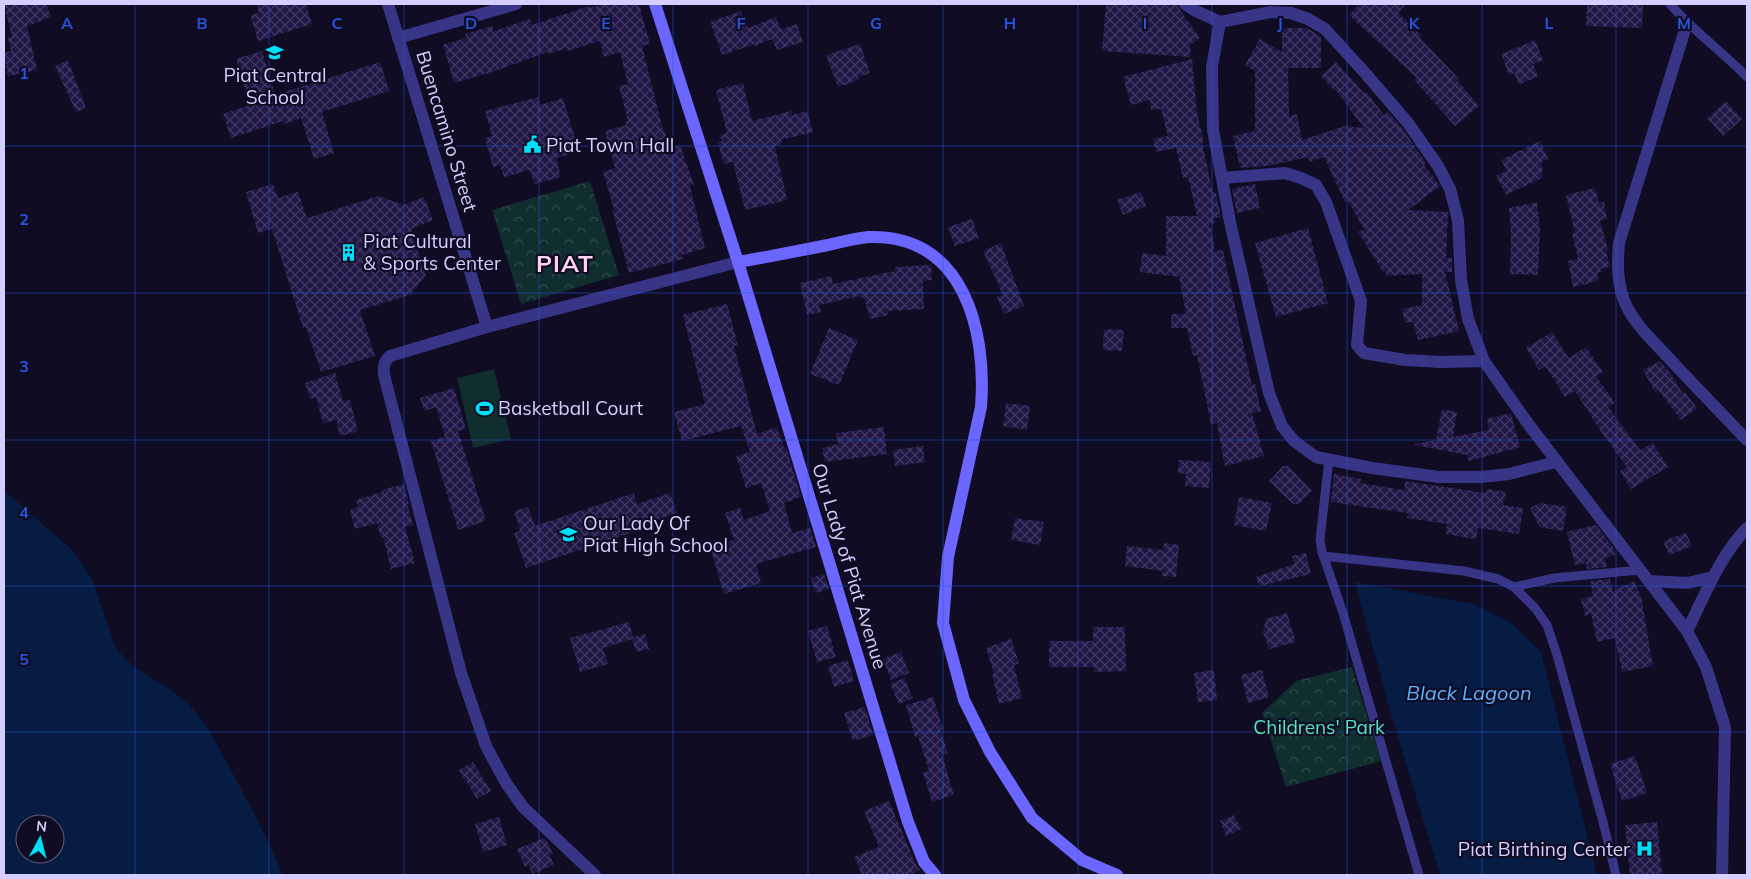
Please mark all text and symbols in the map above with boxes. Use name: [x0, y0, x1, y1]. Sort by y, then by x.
text: A: [61, 13, 73, 33]
text: B: [196, 13, 208, 33]
text: C: [332, 13, 343, 33]
text: D: [465, 13, 477, 33]
text: E: [601, 13, 611, 33]
text: F: [736, 13, 746, 33]
text: G: [870, 13, 882, 33]
text: H: [1004, 13, 1016, 33]
text: I: [1143, 13, 1147, 33]
text: J: [1277, 13, 1283, 33]
text: K: [1409, 13, 1421, 33]
text: L: [1545, 13, 1554, 33]
text: M: [1677, 13, 1691, 33]
school or university icon: Piat Central School: [265, 42, 285, 62]
street label: Buencamino Street: [411, 48, 483, 215]
text: 1: [19, 63, 29, 83]
place label: Piat Central School: [223, 63, 327, 109]
place label: Piat Town Hall: [546, 133, 674, 157]
public building icon: Piat Town Hall: [522, 135, 542, 155]
text: 2: [19, 209, 29, 229]
place label: Piat Cultural & Sports Center: [363, 229, 501, 275]
building icon: Piat Cultural & Sports Center: [339, 242, 359, 262]
district label: PIAT: [536, 248, 594, 278]
text: 3: [19, 356, 29, 376]
place label: Basketball Court: [498, 396, 644, 420]
sports icon: Basketball Court: [474, 398, 494, 418]
street label: Our Lady of Piat Avenue: [807, 460, 893, 672]
text: 4: [19, 502, 29, 522]
place label: Our Lady Of Piat High School: [583, 511, 728, 557]
school or university icon: Our Lady Of Piat High School: [559, 524, 579, 544]
text: 5: [19, 649, 29, 669]
water label: Black Lagoon: [1406, 680, 1532, 705]
park label: Childrens' Park: [1253, 715, 1385, 739]
north arrow: [15, 814, 65, 864]
text: N: [35, 817, 48, 836]
place label: Piat Birthing Center: [1458, 837, 1630, 861]
hospital icon: Piat Birthing Center: [1634, 839, 1654, 859]

